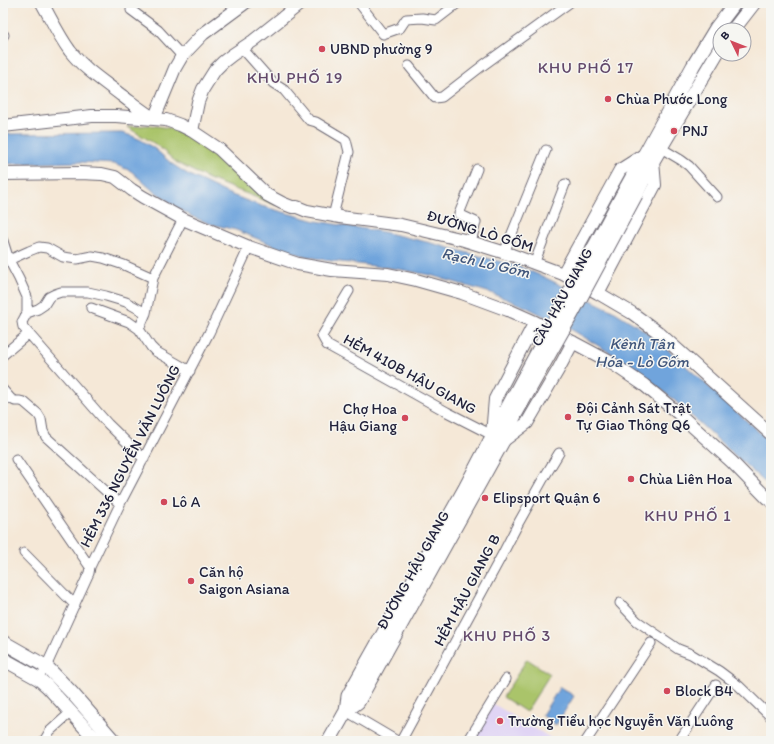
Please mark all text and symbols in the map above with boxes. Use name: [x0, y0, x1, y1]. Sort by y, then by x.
north arrow: [712, 22, 752, 62]
text: B: [718, 28, 732, 43]
place label: UBND phường 9: [330, 40, 433, 58]
marker: UBND phường 9: [317, 44, 327, 54]
district label: KHU PHỐ 17: [538, 58, 634, 77]
district label: KHU PHỐ 19: [247, 68, 343, 87]
place label: Chùa Phước Long: [616, 90, 728, 108]
marker: Chùa Phước Long: [603, 94, 613, 104]
place label: PNJ: [682, 122, 708, 140]
marker: PNJ: [669, 126, 679, 136]
street label: ĐƯỜNG LÒ GỐM: [424, 205, 536, 256]
water label: Rạch Lò Gốm: [440, 243, 532, 282]
street label: CẦU HẬU GIANG: [527, 244, 596, 349]
street label: HẺM 410B HẬU GIANG: [340, 329, 480, 418]
water label: Kênh Tân Hóa - Lò Gốm: [595, 334, 689, 371]
street label: HẺM 336 NGUYỄN VĂN LUÔNG: [74, 361, 184, 550]
place label: Đội Cảnh Sát Trật Tự Giao Thông Q6: [576, 399, 692, 434]
place label: Chợ Hoa Hậu Giang: [329, 400, 398, 435]
marker: Đội Cảnh Sát Trật Tự Giao Thông Q6: [563, 412, 573, 422]
marker: Chợ Hoa Hậu Giang: [400, 413, 410, 423]
place label: Chùa Liên Hoa: [639, 470, 733, 488]
marker: Chùa Liên Hoa: [626, 474, 636, 484]
place label: Elipsport Quận 6: [493, 489, 601, 507]
place label: Lô A: [172, 493, 201, 511]
marker: Elipsport Quận 6: [480, 493, 490, 503]
marker: Lô A: [159, 497, 169, 507]
district label: KHU PHỐ 1: [644, 506, 732, 525]
street label: ĐƯỜNG HẬU GIANG: [373, 507, 453, 633]
street label: HẺM HẬU GIANG B: [429, 530, 504, 649]
place label: Căn hộ Saigon Asiana: [199, 563, 290, 598]
marker: Căn hộ Saigon Asiana: [186, 576, 196, 586]
district label: KHU PHỐ 3: [463, 626, 551, 645]
place label: Block B4: [675, 682, 733, 700]
marker: Block B4: [662, 686, 672, 696]
place label: Trường Tiểu học Nguyễn Văn Luông: [508, 712, 734, 730]
marker: Trường Tiểu học Nguyễn Văn Luông: [495, 716, 505, 726]

